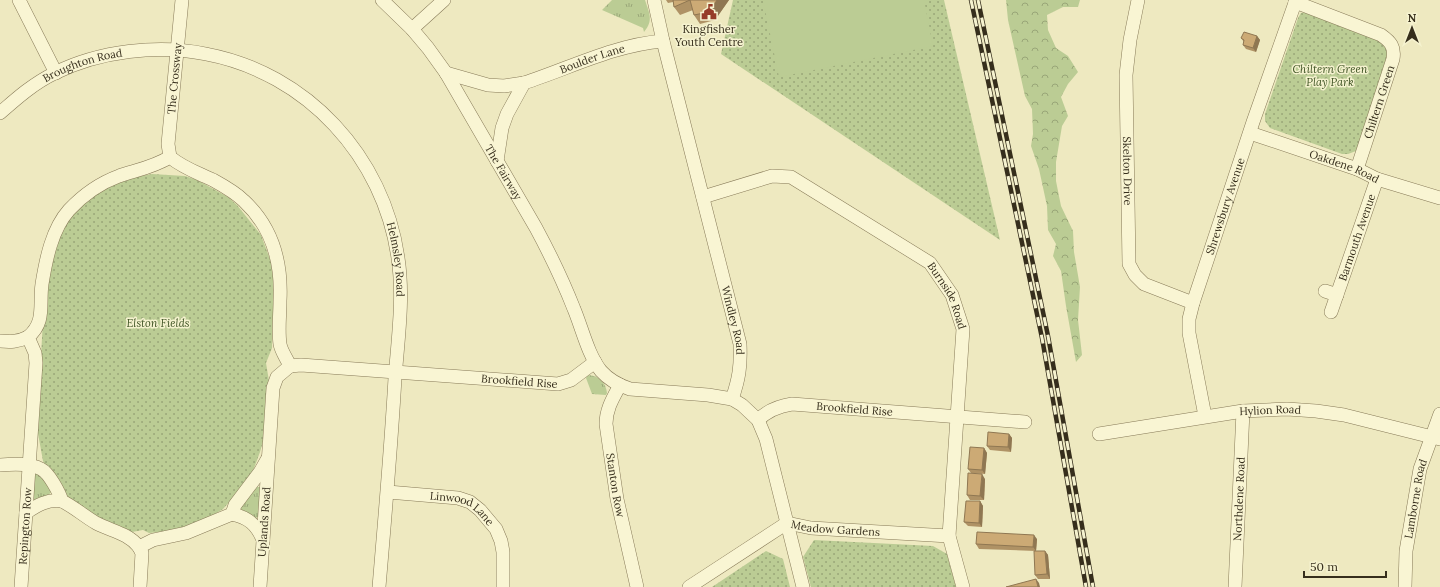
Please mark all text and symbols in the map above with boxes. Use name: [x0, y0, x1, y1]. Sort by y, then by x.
public building icon: Kingfisher Youth Centre: [700, 3, 718, 21]
north arrow: [1392, 8, 1432, 48]
text: N: [1408, 11, 1417, 25]
place label: Kingfisher Youth Centre: [674, 22, 743, 49]
street label: Boulder Lane: [558, 41, 626, 76]
street label: The Crossway: [164, 42, 185, 115]
street label: Broughton Road: [40, 45, 124, 85]
park label: Chiltern Green Play Park: [1293, 62, 1368, 89]
street label: Chiltern Green: [1361, 63, 1398, 141]
street label: Skelton Drive: [1120, 136, 1135, 206]
street label: The Fairway: [482, 142, 525, 203]
street label: Oakdene Road: [1308, 146, 1382, 186]
street label: Shrewsbury Avenue: [1202, 156, 1248, 257]
street label: Barmouth Avenue: [1335, 192, 1378, 283]
street label: Helmsley Road: [384, 220, 408, 297]
street label: Burnside Road: [924, 259, 970, 331]
street label: Windley Road: [718, 284, 747, 355]
park label: Elston Fields: [126, 316, 190, 330]
street label: Brookfield Rise: [481, 371, 558, 391]
street label: Brookfield Rise: [816, 399, 893, 419]
street label: Hylion Road: [1239, 402, 1302, 418]
street label: Stanton Row: [603, 452, 628, 519]
street label: Northdene Road: [1230, 456, 1248, 541]
street label: Lamborne Road: [1401, 457, 1430, 540]
street label: Uplands Road: [255, 486, 273, 558]
street label: Repington Row: [16, 487, 35, 565]
street label: Linwood Lane: [429, 489, 497, 529]
street label: Meadow Gardens: [790, 517, 880, 539]
scale bar: [1304, 553, 1386, 579]
text: 50 m: [1310, 559, 1338, 574]

